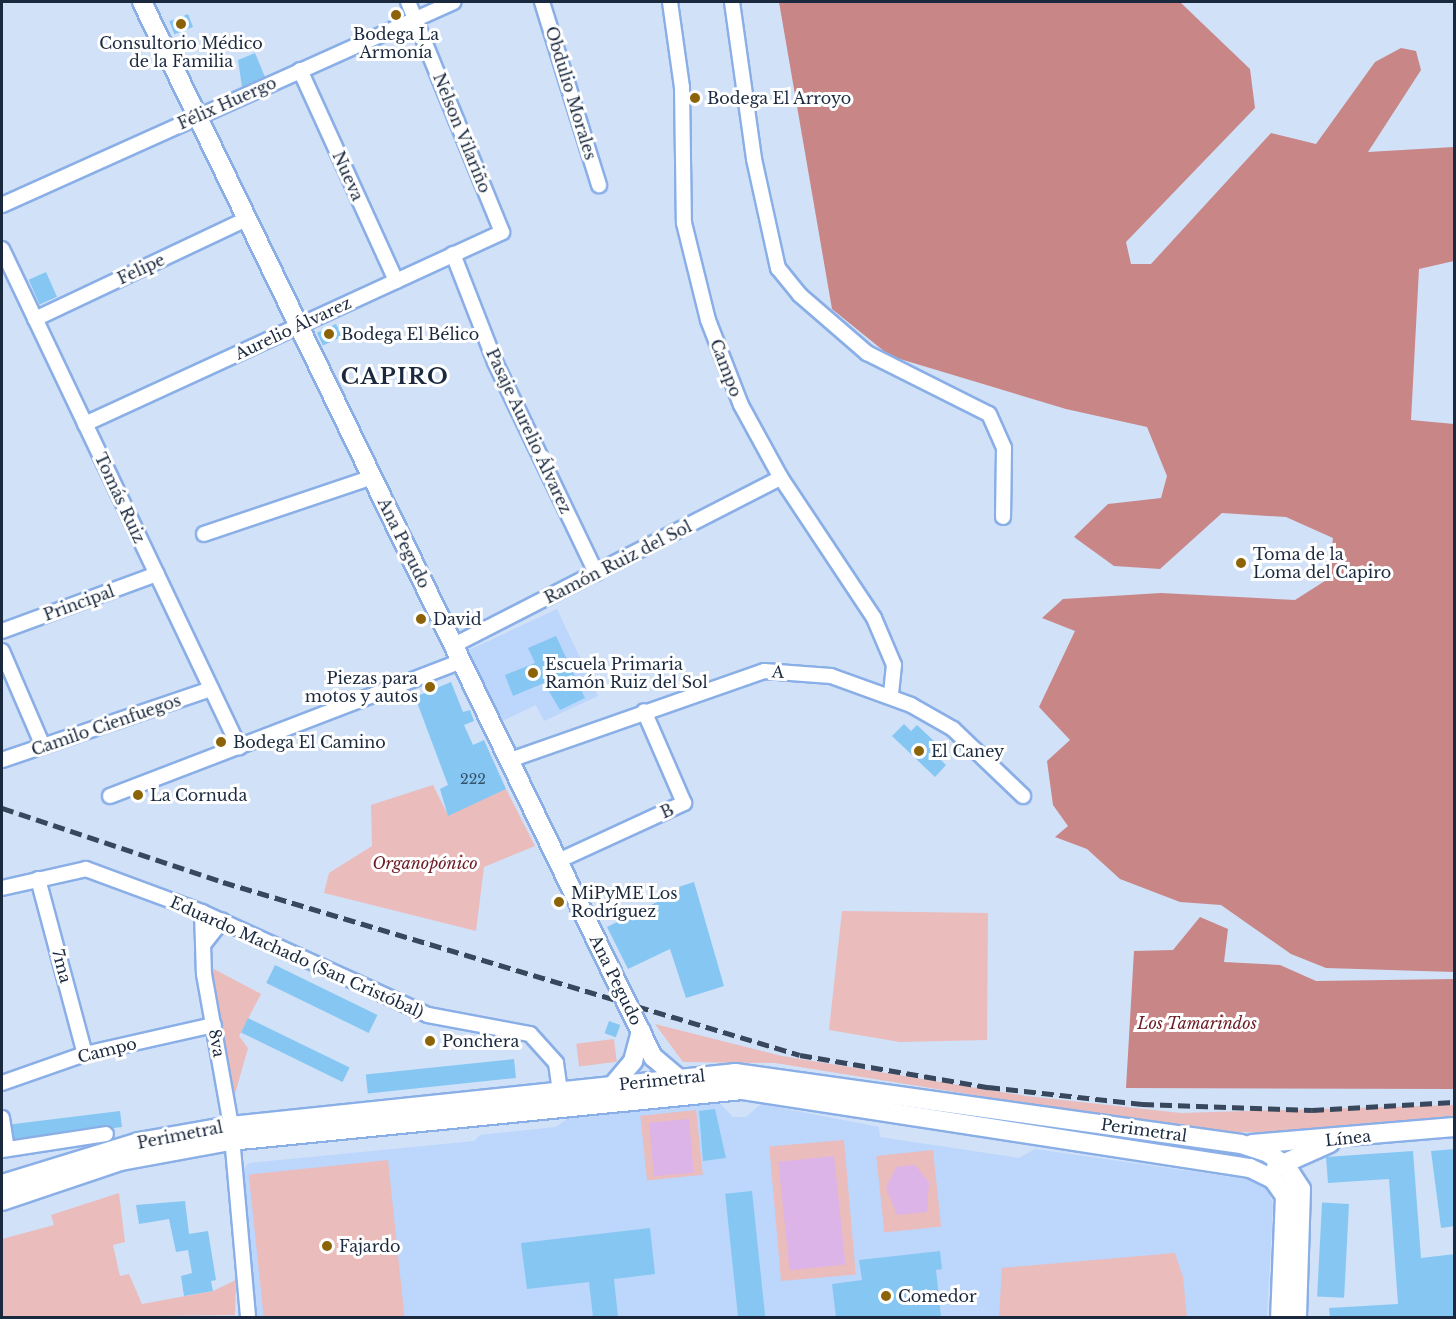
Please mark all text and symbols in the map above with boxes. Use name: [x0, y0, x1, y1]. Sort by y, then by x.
marker: Bodega La Armonía: [389, 8, 403, 22]
marker: Consultorio Médico de la Familia: [174, 17, 188, 31]
place label: Bodega La Armonía: [353, 24, 439, 62]
street label: Obdulio Morales: [542, 24, 600, 162]
place label: Consultorio Médico de la Familia: [99, 33, 263, 71]
street label: Nelson Vilariño: [429, 70, 495, 196]
street label: Félix Huergo: [175, 73, 279, 133]
place label: Bodega El Arroyo: [707, 88, 852, 108]
marker: Bodega El Arroyo: [688, 91, 702, 105]
street label: Nueva: [329, 148, 367, 204]
street label: Felipe: [114, 250, 168, 288]
street label: Aurelio Álvarez: [232, 293, 354, 363]
place label: Bodega El Bélico: [341, 324, 479, 344]
marker: Bodega El Bélico: [322, 327, 336, 341]
street label: Campo: [706, 336, 746, 400]
street label: Pasaje Aurelio Álvarez: [482, 345, 576, 517]
district label: CAPIRO: [341, 364, 449, 390]
street label: Tomás Ruiz: [91, 450, 149, 546]
street label: Ana Pegudo: [374, 495, 434, 591]
street label: Ramón Ruiz del Sol: [541, 517, 695, 607]
place label: Toma de la Loma del Capiro: [1253, 544, 1391, 582]
marker: Toma de la Loma del Capiro: [1234, 556, 1248, 570]
street label: Principal: [41, 581, 117, 625]
place label: David: [433, 609, 482, 629]
marker: David: [414, 612, 428, 626]
place label: Escuela Primaria Ramón Ruiz del Sol: [545, 654, 708, 692]
street label: A: [771, 662, 785, 682]
marker: Escuela Primaria Ramón Ruiz del Sol: [526, 666, 540, 680]
place label: Piezas para motos y autos: [304, 668, 418, 706]
marker: Piezas para motos y autos: [423, 680, 437, 694]
street label: Camilo Cienfuegos: [29, 690, 183, 760]
place label: Bodega El Camino: [233, 732, 386, 752]
marker: Bodega El Camino: [214, 735, 228, 749]
place label: El Caney: [931, 741, 1004, 761]
marker: El Caney: [912, 744, 926, 758]
house number: 222: [460, 771, 486, 787]
place label: La Cornuda: [150, 785, 247, 805]
marker: La Cornuda: [131, 788, 145, 802]
street label: B: [657, 800, 677, 822]
park label: Organopónico: [372, 853, 478, 873]
place label: MiPyME Los Rodríguez: [571, 883, 678, 921]
street label: Eduardo Machado (San Cristóbal): [167, 892, 427, 1022]
marker: MiPyME Los Rodríguez: [552, 895, 566, 909]
street label: Ana Pegudo: [586, 932, 646, 1028]
street label: 7ma: [48, 947, 76, 985]
park label: Los Tamarindos: [1137, 1013, 1257, 1033]
street label: 8va: [205, 1027, 229, 1059]
place label: Ponchera: [442, 1031, 519, 1051]
street label: Campo: [75, 1033, 139, 1067]
marker: Ponchera: [423, 1034, 437, 1048]
street label: Perimetral: [618, 1066, 706, 1094]
street label: Perimetral: [1100, 1114, 1188, 1146]
street label: Perimetral: [136, 1117, 224, 1153]
street label: Línea: [1324, 1126, 1372, 1150]
place label: Fajardo: [339, 1236, 400, 1256]
marker: Fajardo: [320, 1239, 334, 1253]
place label: Comedor: [898, 1286, 977, 1306]
marker: Comedor: [879, 1289, 893, 1303]

